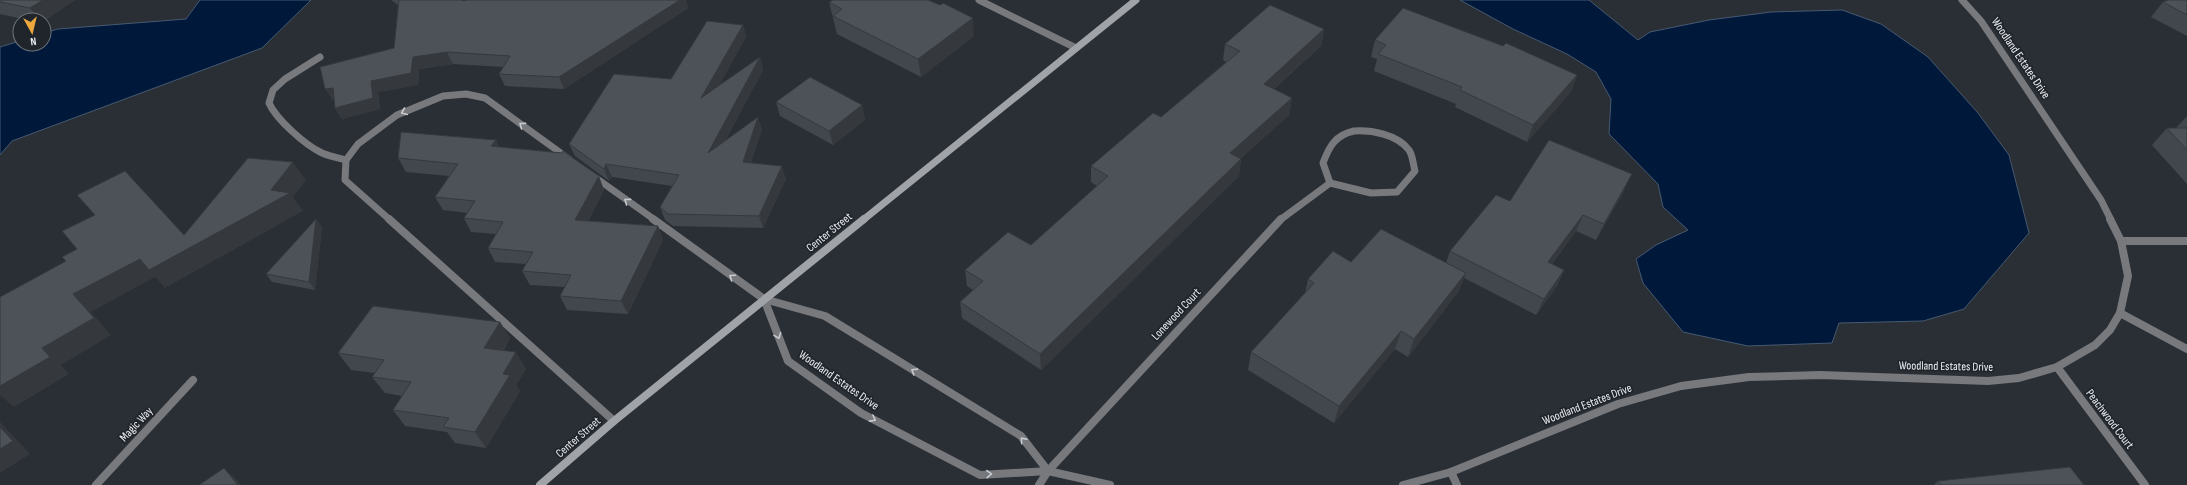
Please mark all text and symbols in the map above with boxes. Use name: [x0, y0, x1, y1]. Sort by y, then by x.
north arrow: [12, 12, 52, 52]
street label: Woodland Estates Drive: [1988, 15, 2053, 102]
text: N: [29, 35, 37, 48]
one-way arrow: [401, 108, 408, 116]
one-way arrow: [519, 123, 526, 130]
one-way arrow: [624, 198, 631, 206]
street label: Center Street: [803, 209, 856, 255]
one-way arrow: [730, 275, 737, 282]
street label: Lonewood Court: [1148, 285, 1204, 343]
one-way arrow: [774, 332, 782, 339]
street label: Woodland Estates Drive: [796, 347, 882, 414]
street label: Woodland Estates Drive: [1899, 358, 1994, 375]
one-way arrow: [911, 368, 918, 376]
street label: Woodland Estates Drive: [1540, 380, 1634, 428]
street label: Peachwood Court: [2082, 386, 2137, 452]
street label: Magic Way: [117, 404, 156, 445]
street label: Center Street: [553, 414, 604, 461]
one-way arrow: [869, 414, 876, 422]
one-way arrow: [1021, 438, 1028, 445]
one-way arrow: [986, 470, 992, 479]

